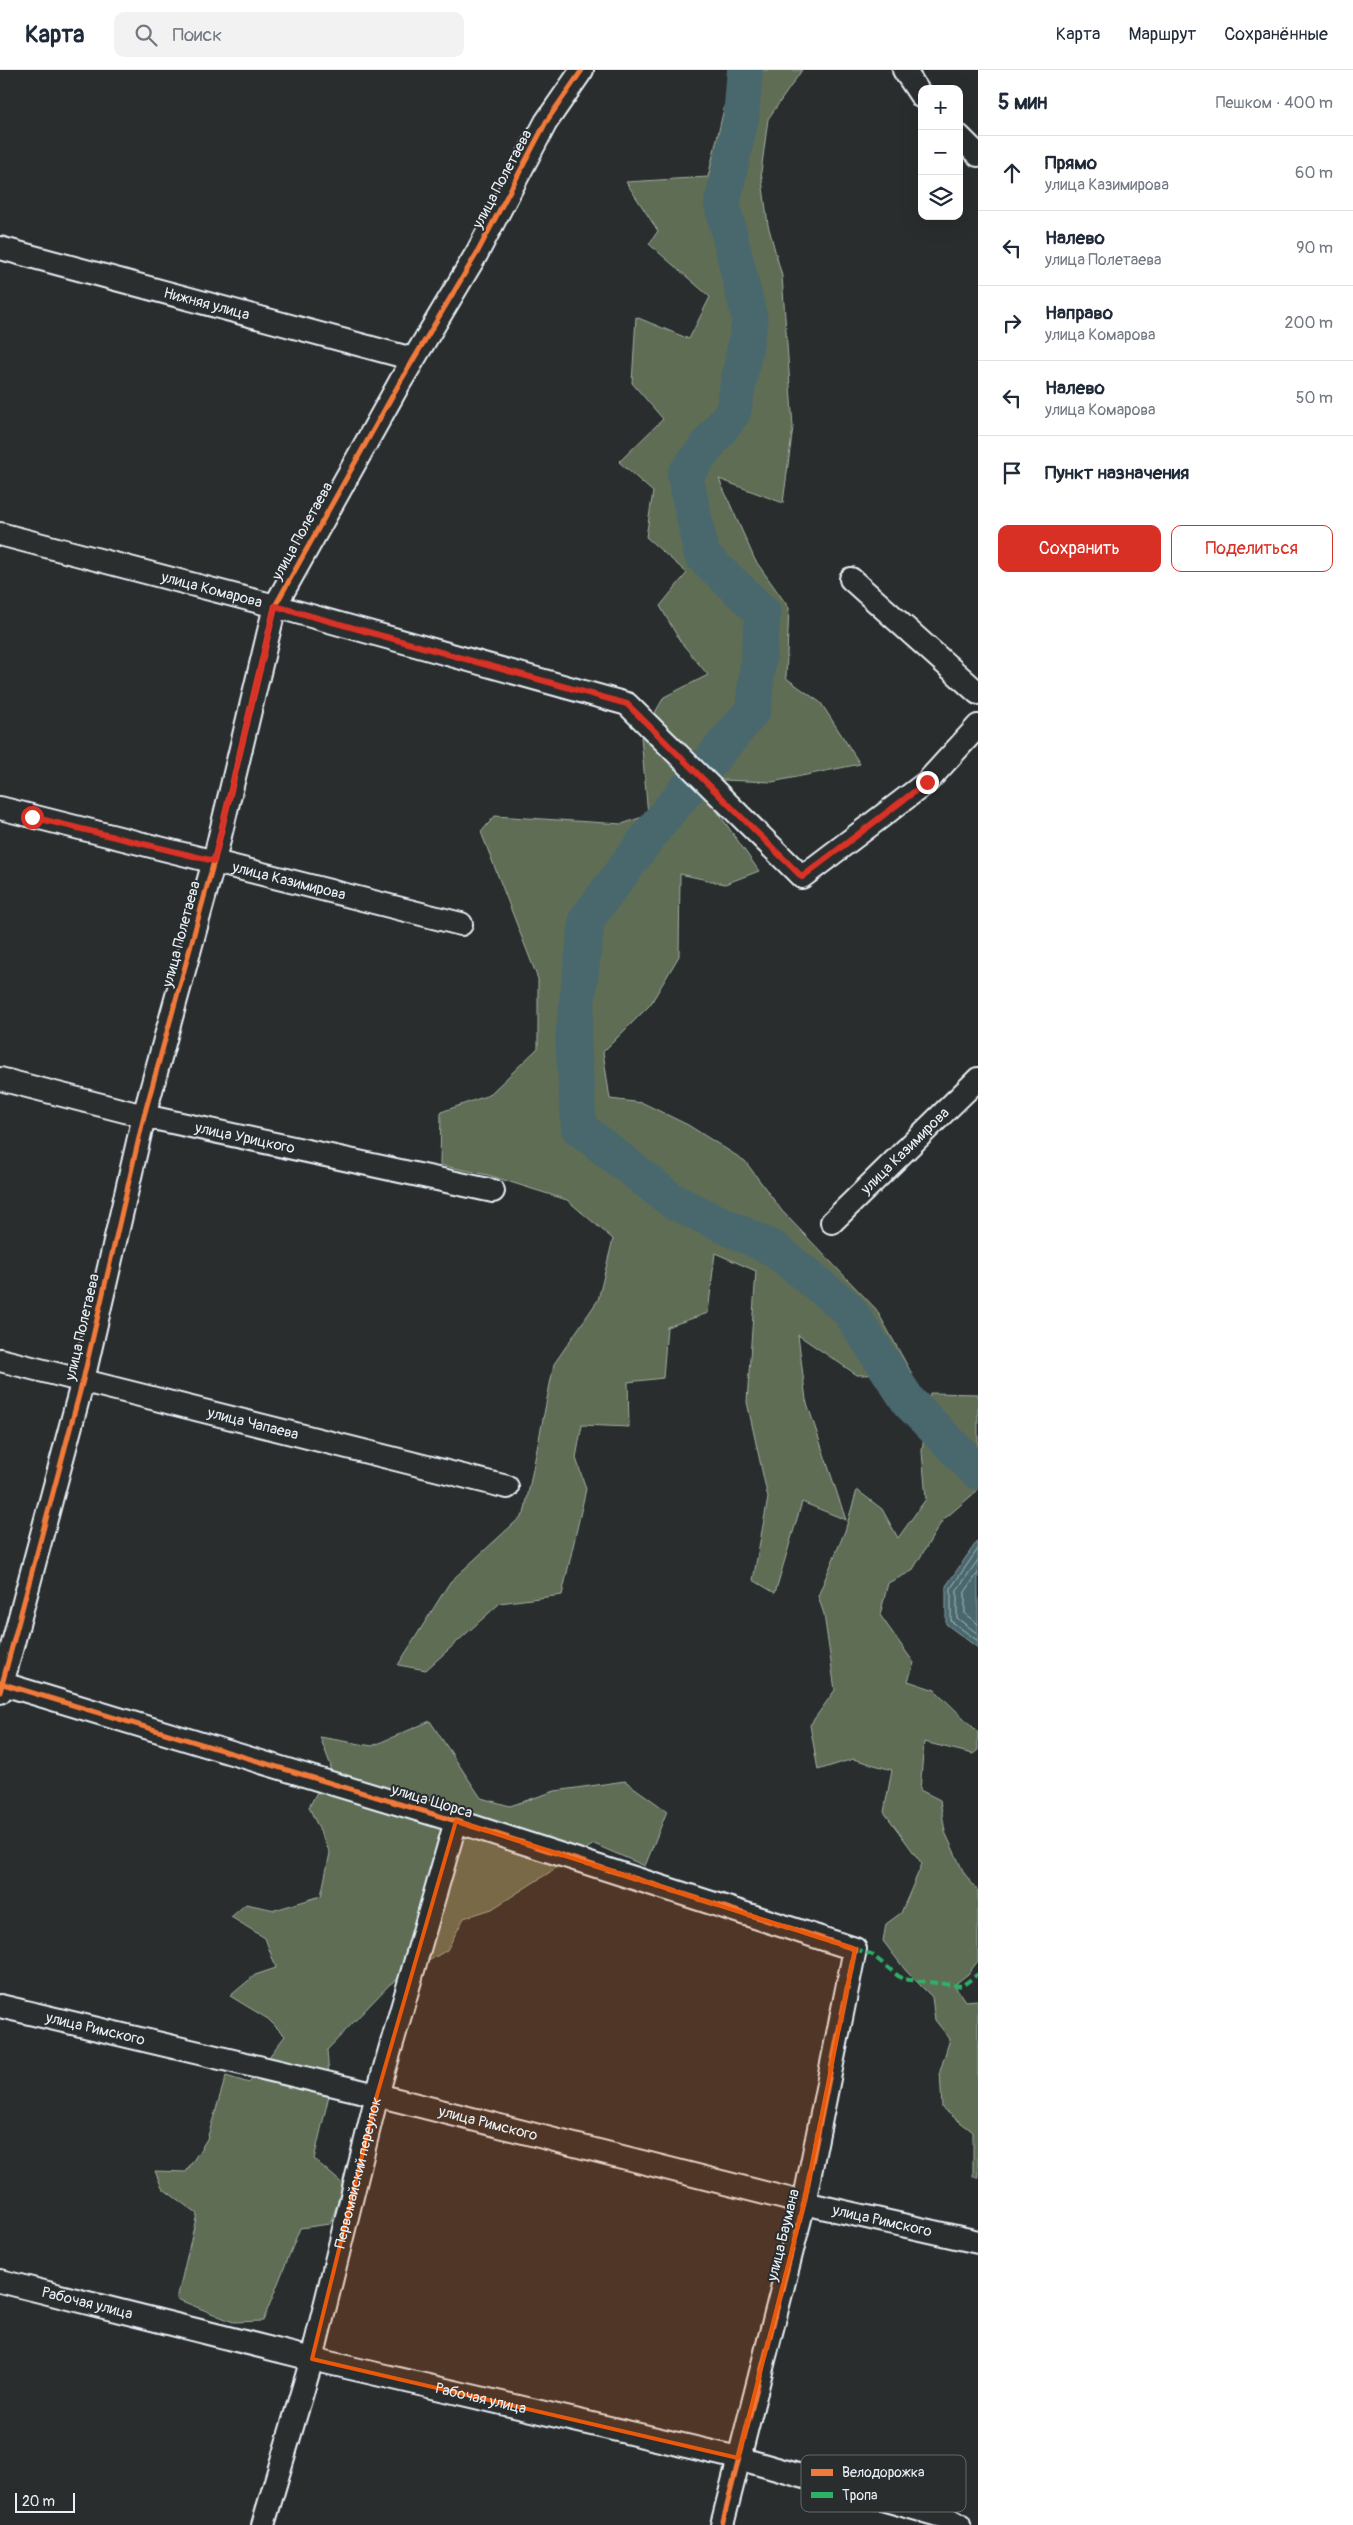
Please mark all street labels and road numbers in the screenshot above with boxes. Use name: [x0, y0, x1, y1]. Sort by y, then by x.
street label: улица Полетаева: [468, 127, 536, 233]
street label: Нижняя улица: [162, 283, 252, 325]
street label: улица Полетаева: [267, 479, 337, 584]
street label: улица Комарова: [158, 567, 264, 612]
street label: улица Казимирова: [229, 858, 348, 905]
street label: улица Полетаева: [158, 879, 205, 990]
street label: улица Казимирова: [856, 1103, 953, 1199]
street label: улица Урицкого: [192, 1118, 297, 1158]
street label: улица Полетаева: [61, 1272, 104, 1383]
street label: улица Чапаева: [205, 1403, 301, 1444]
street label: улица Щорса: [388, 1780, 475, 1823]
street label: улица Римского: [43, 2008, 147, 2050]
street label: Первомайский переулок: [331, 2095, 386, 2250]
street label: улица Римского: [436, 2102, 539, 2145]
street label: улица Баумана: [763, 2187, 804, 2284]
street label: улица Римского: [830, 2200, 934, 2241]
street label: Рабочая улица: [40, 2283, 135, 2324]
street label: Рабочая улица: [433, 2379, 528, 2419]

